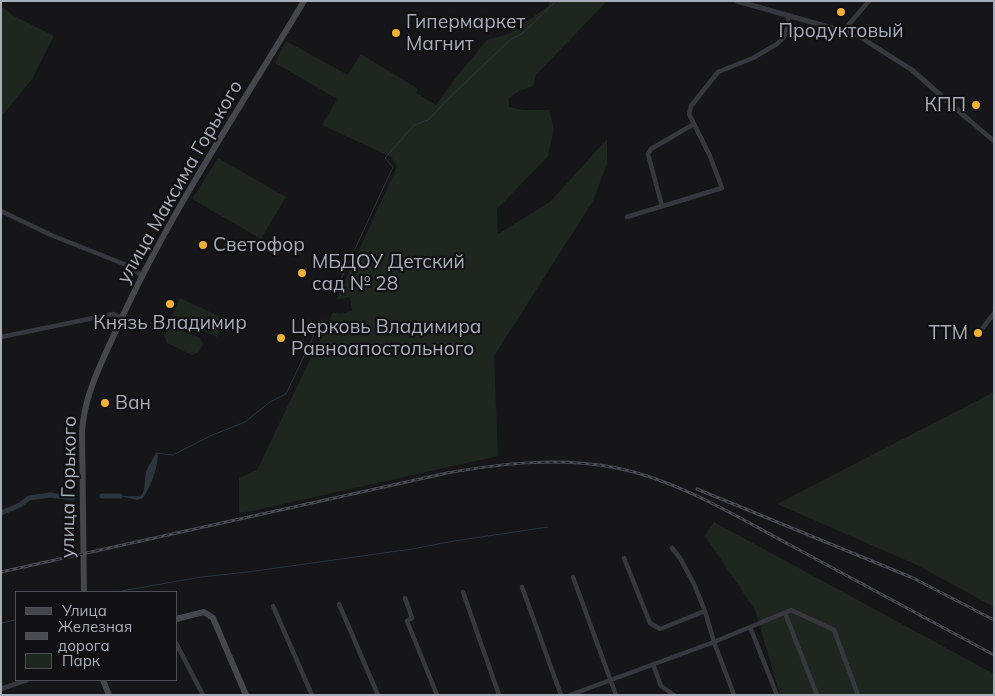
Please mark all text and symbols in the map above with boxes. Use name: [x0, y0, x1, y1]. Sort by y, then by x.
marker: Продуктовый: [835, 6, 847, 18]
place label: Гипермаркет Магнит: [406, 11, 525, 55]
place label: Продуктовый: [779, 20, 903, 42]
marker: Гипермаркет Магнит: [390, 27, 402, 39]
street label: улица Максима Горького: [112, 76, 248, 288]
place label: КПП: [924, 94, 966, 116]
marker: КПП: [970, 99, 982, 111]
place label: Светофор: [213, 234, 305, 256]
marker: Светофор: [197, 239, 209, 251]
place label: МБДОУ Детский сад № 28: [312, 251, 465, 295]
marker: МБДОУ Детский сад № 28: [296, 267, 308, 279]
marker: Князь Владимир: [164, 298, 176, 310]
place label: Князь Владимир: [93, 312, 247, 334]
place label: Церковь Владимира Равноапостольного: [291, 316, 481, 360]
place label: ТТМ: [929, 322, 968, 344]
marker: ТТМ: [972, 327, 984, 339]
marker: Церковь Владимира Равноапостольного: [275, 332, 287, 344]
place label: Ван: [115, 392, 151, 414]
marker: Ван: [99, 397, 111, 409]
street label: улица Горького: [56, 416, 82, 558]
legend: [15, 591, 178, 681]
text: Улица: [62, 601, 107, 620]
text: Железная дорога: [58, 617, 132, 655]
text: Парк: [62, 651, 100, 670]

